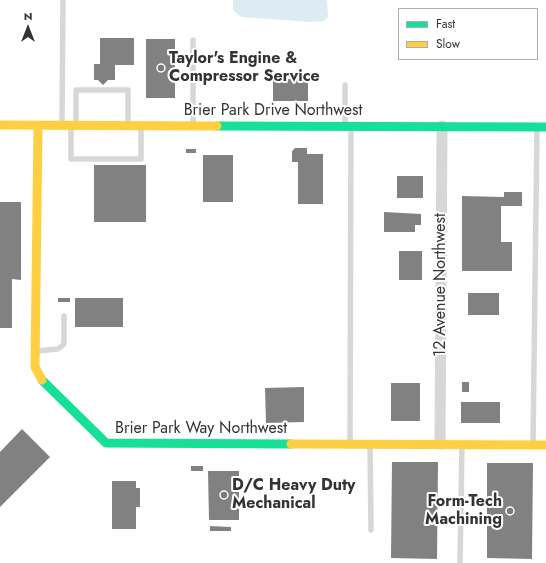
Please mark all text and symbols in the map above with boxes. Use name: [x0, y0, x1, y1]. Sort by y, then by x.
north arrow: [8, 8, 48, 48]
text: N: [24, 8, 32, 24]
legend: [398, 8, 538, 60]
text: Fast: [436, 15, 455, 33]
text: Slow: [436, 35, 460, 53]
place label: Taylor's Engine & Compressor Service: [169, 49, 320, 87]
marker: Taylor's Engine & Compressor Service: [156, 63, 166, 73]
street label: Brier Park Drive Northwest: [184, 101, 362, 121]
street label: 12 Avenue Northwest: [431, 213, 451, 357]
street label: Brier Park Way Northwest: [115, 419, 287, 439]
place label: D/C Heavy Duty Mechanical: [232, 476, 355, 514]
marker: D/C Heavy Duty Mechanical: [219, 490, 229, 500]
place label: Form-Tech Machining: [425, 492, 502, 530]
marker: Form-Tech Machining: [505, 506, 515, 516]

